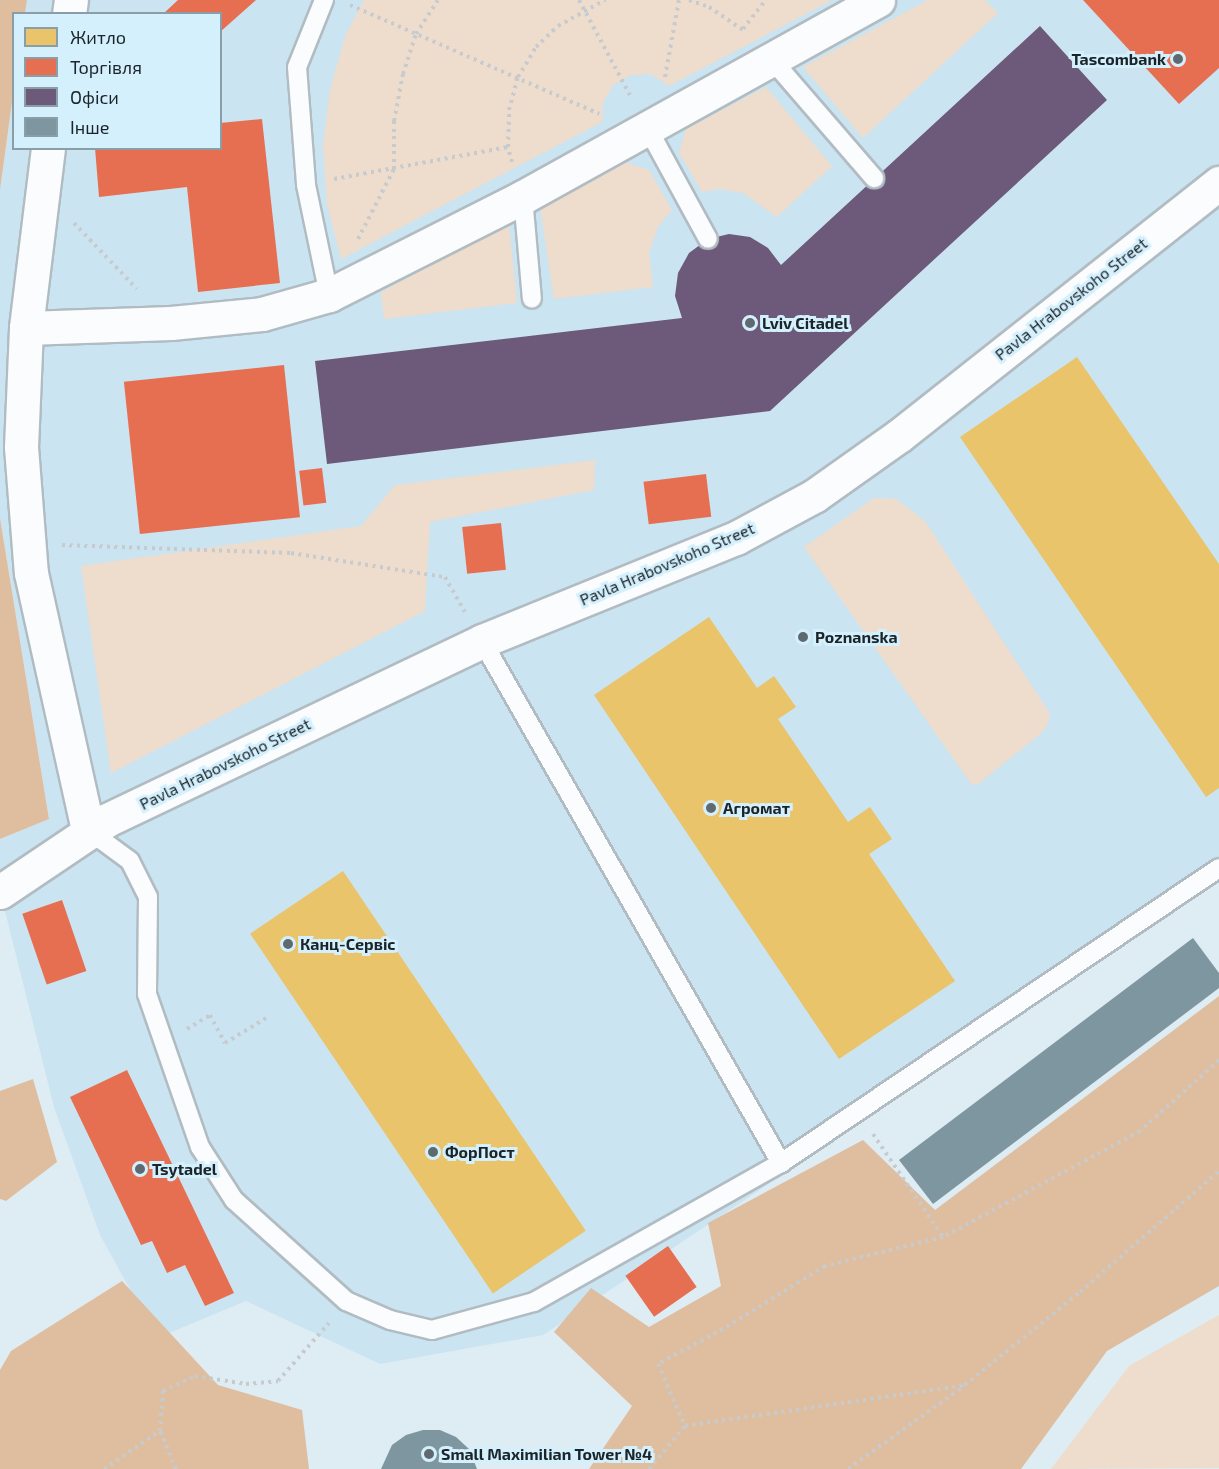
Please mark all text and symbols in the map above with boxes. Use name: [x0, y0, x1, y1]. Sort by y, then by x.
legend: [12, 12, 222, 150]
text: Житло: [70, 26, 126, 48]
place label: Tascombank: [1071, 49, 1166, 69]
marker: Tascombank: [1171, 52, 1185, 66]
text: Торгівля: [70, 56, 142, 78]
text: Офіси: [70, 86, 119, 108]
text: Інше: [70, 116, 109, 138]
street label: Pavla Hrabovskoho Street: [991, 234, 1151, 364]
place label: Lviv Citadel: [762, 313, 849, 333]
marker: Lviv Citadel: [743, 316, 757, 330]
street label: Pavla Hrabovskoho Street: [577, 518, 757, 610]
place label: Poznanska: [815, 627, 898, 647]
marker: Poznanska: [796, 630, 810, 644]
street label: Pavla Hrabovskoho Street: [136, 714, 314, 814]
place label: Агромат: [723, 798, 790, 818]
marker: Агромат: [704, 801, 718, 815]
place label: Канц-Сервіс: [300, 934, 396, 954]
marker: Канц-Сервіс: [281, 937, 295, 951]
place label: ФорПост: [445, 1142, 515, 1162]
marker: ФорПост: [426, 1145, 440, 1159]
place label: Tsytadel: [152, 1159, 217, 1179]
marker: Tsytadel: [133, 1162, 147, 1176]
place label: Small Maximilian Tower №4: [441, 1444, 653, 1464]
marker: Small Maximilian Tower №4: [422, 1447, 436, 1461]

